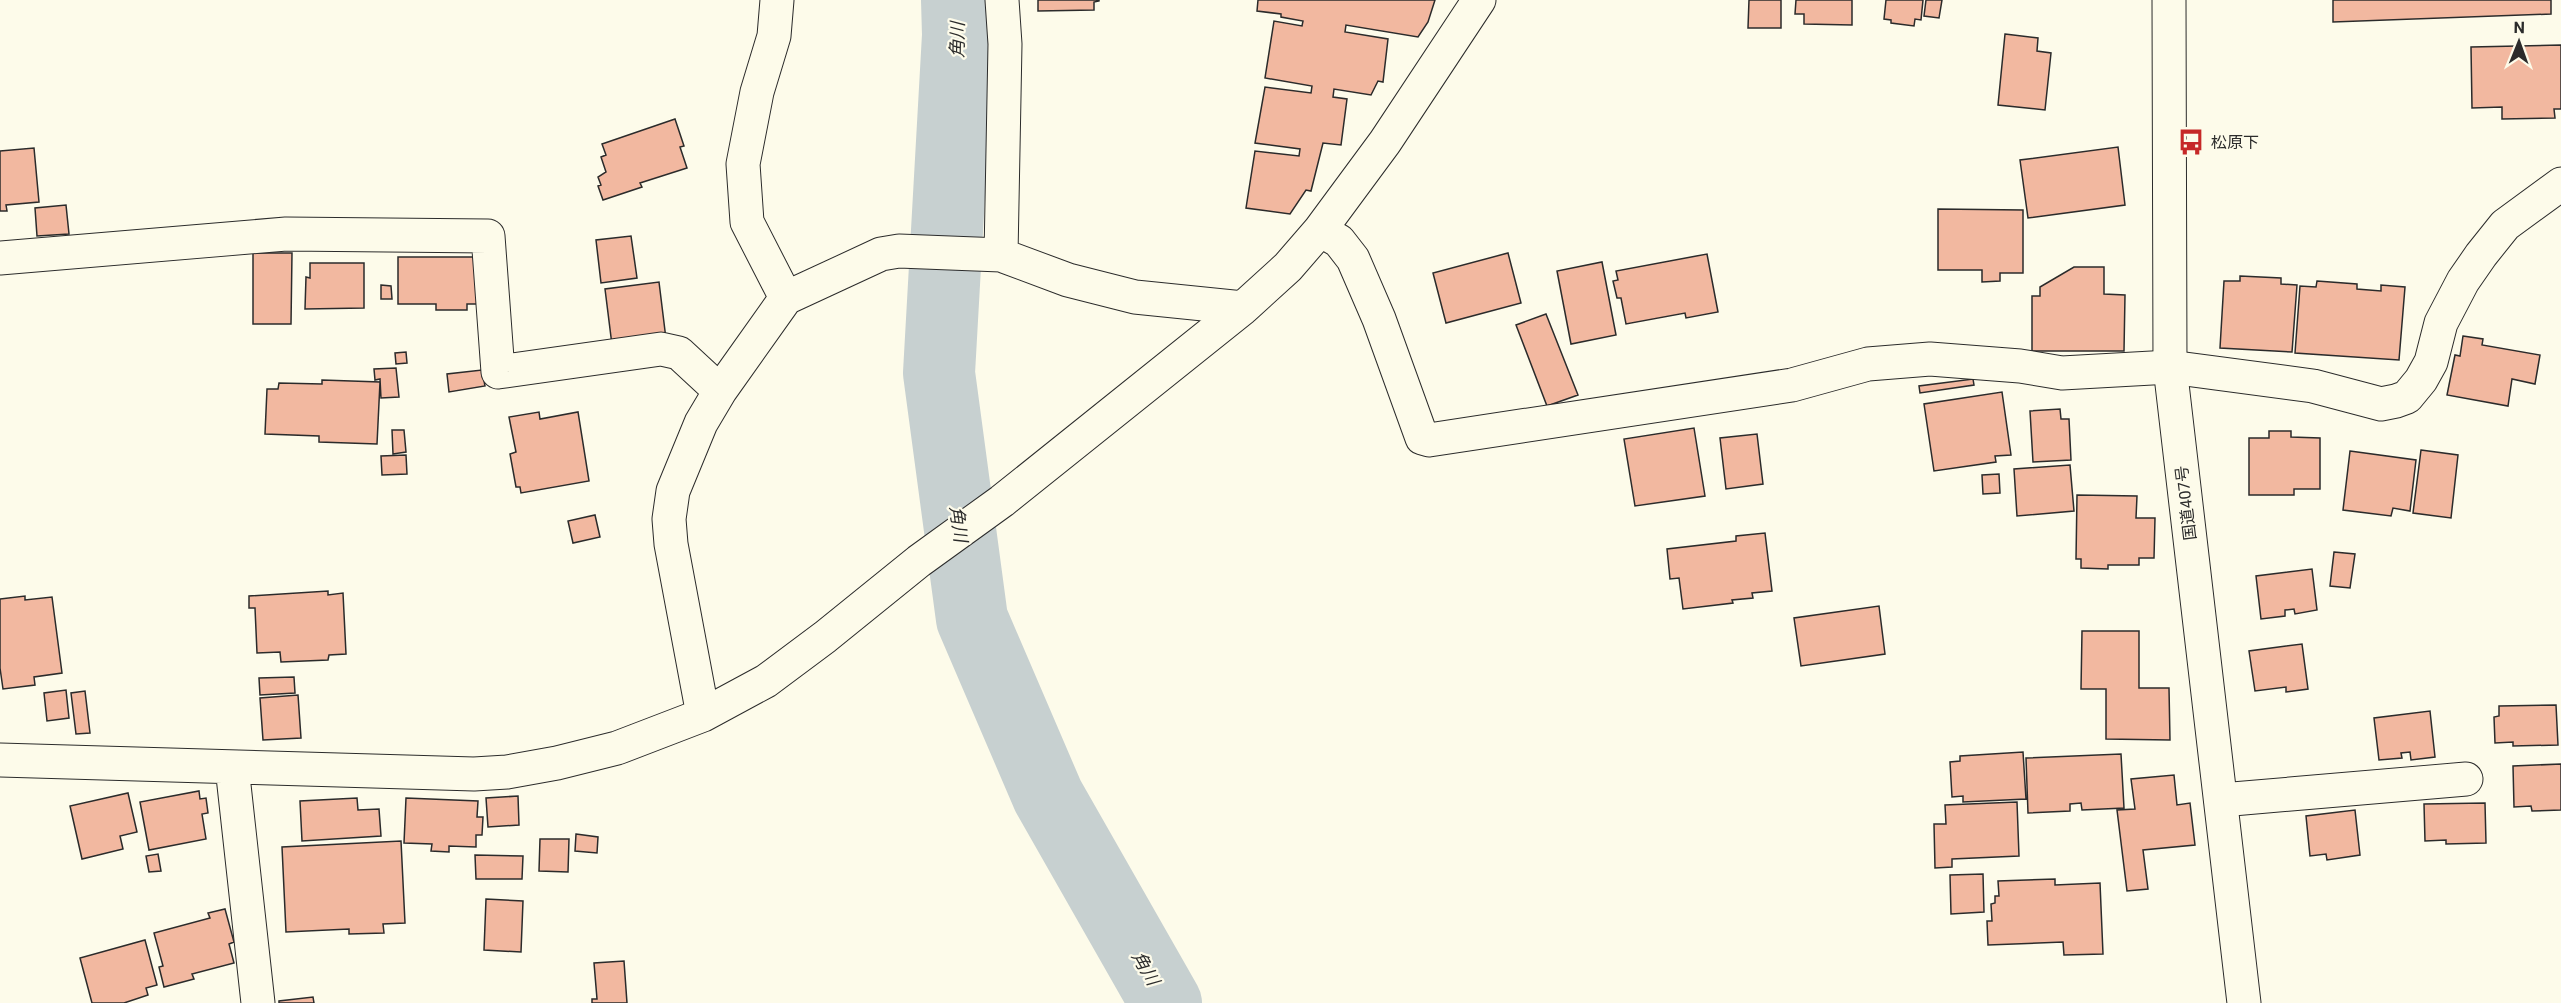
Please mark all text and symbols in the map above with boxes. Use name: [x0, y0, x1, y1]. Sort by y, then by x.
north arrow: [2489, 12, 2549, 72]
text: N: [2513, 18, 2525, 37]
water label: 角川: [946, 20, 968, 58]
bus stop icon: 松原下: [2176, 127, 2206, 157]
place label: 松原下: [2211, 133, 2259, 152]
street label: 国道407号: [2172, 465, 2200, 541]
water label: 角川: [946, 505, 972, 545]
water label: 角川: [1128, 947, 1165, 991]

